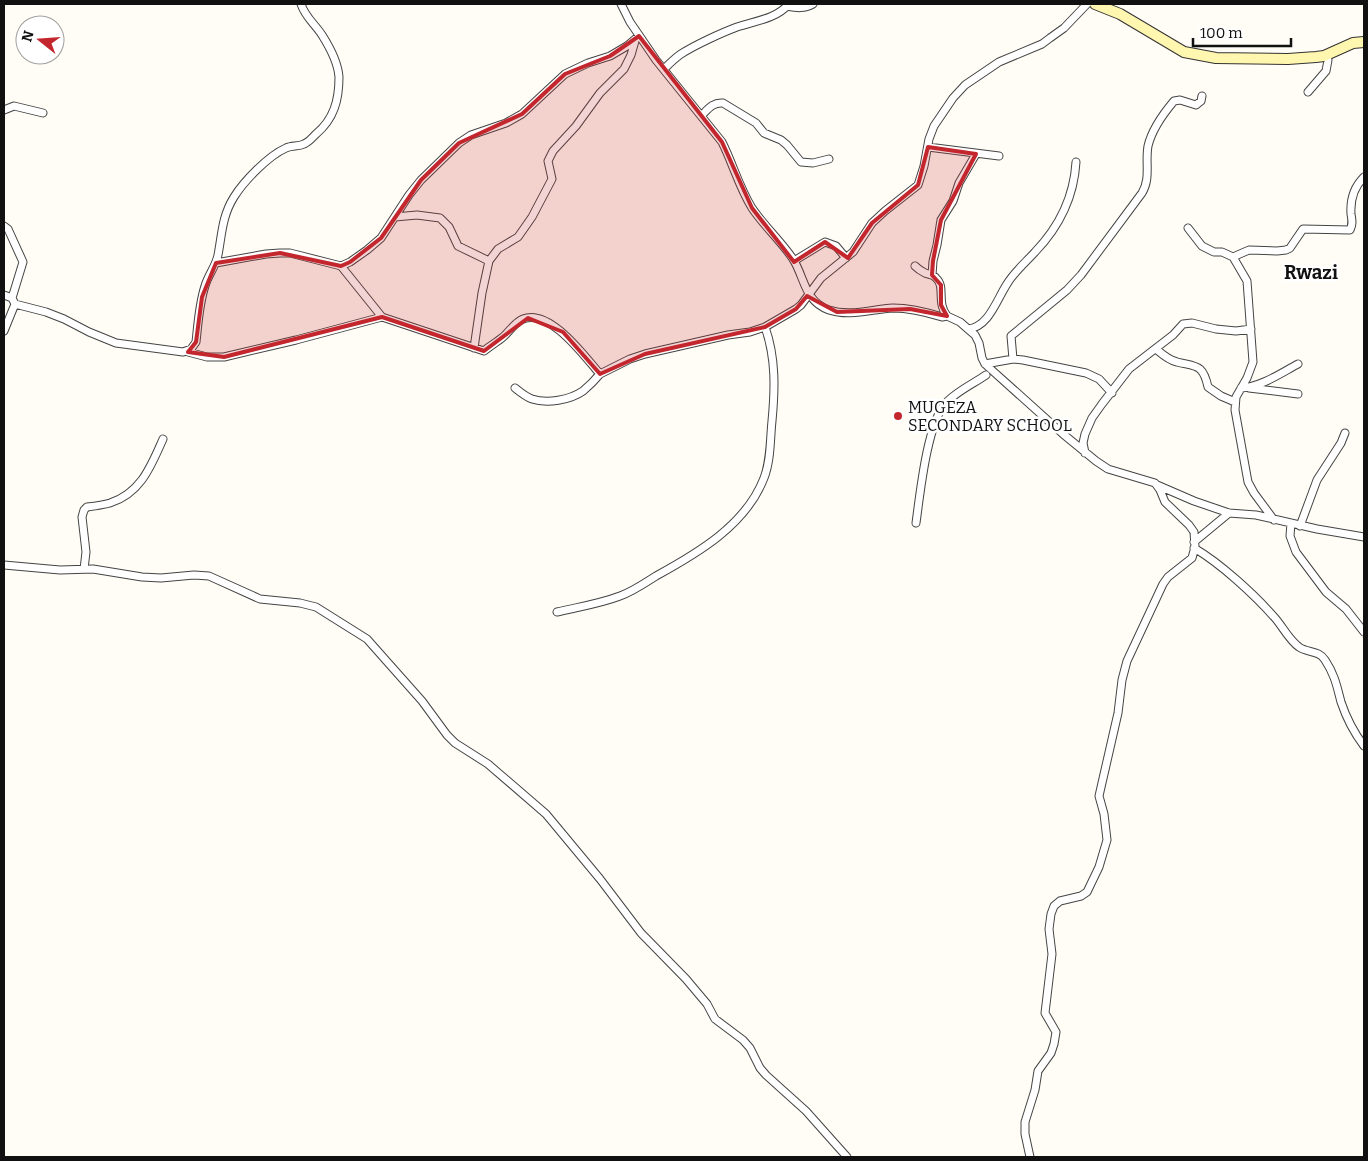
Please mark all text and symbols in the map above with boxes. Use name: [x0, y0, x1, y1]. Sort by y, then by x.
north arrow: [15, 15, 65, 65]
scale bar: [1193, 15, 1290, 47]
text: 100 m: [1200, 24, 1243, 42]
text: N: [18, 29, 38, 44]
district label: Rwazi: [1284, 261, 1338, 284]
place label: MUGEZA SECONDARY SCHOOL: [908, 398, 1072, 435]
marker: MUGEZA SECONDARY SCHOOL: [892, 410, 904, 422]

